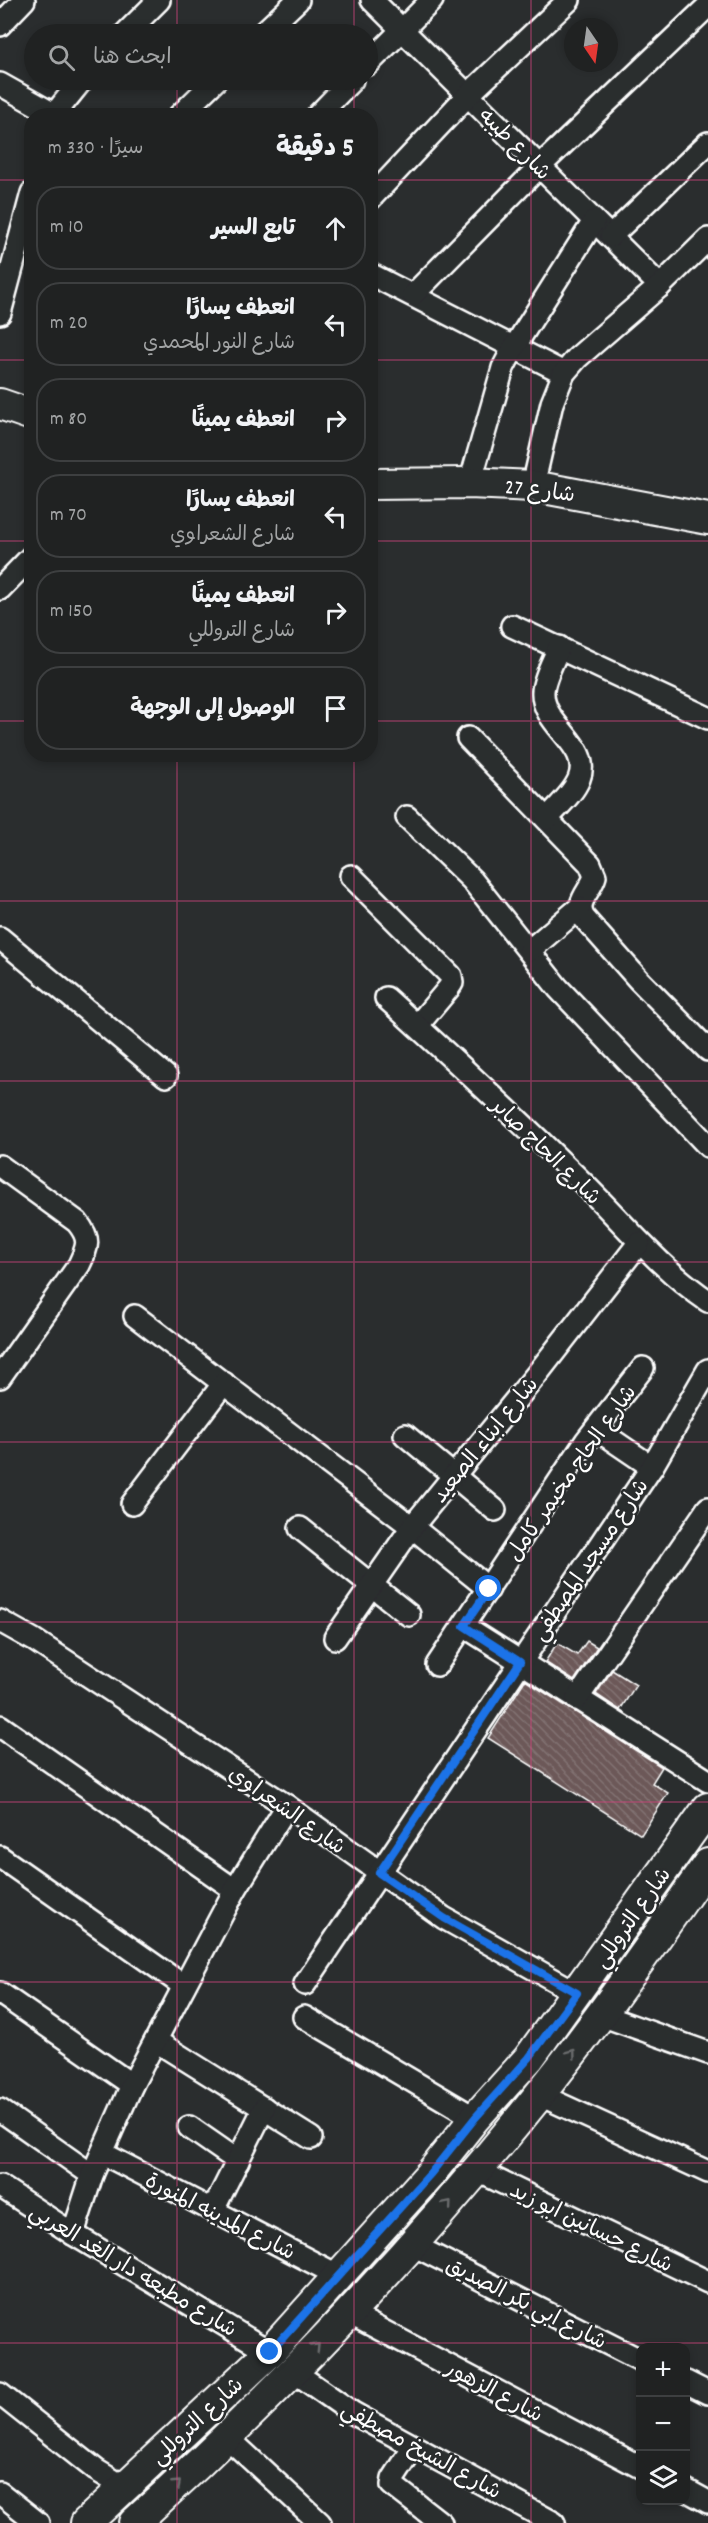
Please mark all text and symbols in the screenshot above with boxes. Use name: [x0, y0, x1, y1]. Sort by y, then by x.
north arrow: [564, 18, 618, 72]
search box: [24, 24, 378, 90]
icon: search: [45, 41, 78, 74]
text: ابحث هنا: [93, 43, 172, 74]
street label: شارع طيبه: [470, 102, 557, 189]
text: 5 دقيقة: [276, 131, 354, 168]
text: سيرًا · 330 m: [48, 135, 144, 163]
icon: ahead: [319, 212, 352, 245]
text: 10 m: [50, 214, 84, 242]
text: تابع السير: [212, 214, 295, 245]
text: انعطف يسارًا: [186, 294, 295, 325]
icon: left: [319, 308, 352, 341]
text: 20 m: [50, 310, 88, 338]
text: شارع النور المحمدي: [143, 330, 295, 358]
icon: right: [319, 404, 352, 437]
text: 80 m: [50, 406, 87, 434]
text: انعطف يمينًا: [192, 406, 295, 437]
street label: شارع 27: [503, 473, 577, 512]
text: انعطف يسارًا: [186, 486, 295, 517]
icon: left: [319, 500, 352, 533]
text: 70 m: [50, 502, 87, 530]
text: شارع الشعراوي: [170, 522, 295, 550]
text: انعطف يمينًا: [192, 582, 295, 613]
icon: right: [319, 596, 352, 629]
text: 150 m: [50, 598, 93, 626]
text: شارع التروللي: [188, 618, 295, 646]
icon: arrive: [319, 692, 352, 725]
text: الوصول إلى الوجهة: [130, 694, 295, 725]
street label: شارع الحاج صابر: [481, 1090, 607, 1213]
street label: شارع ابناء الصعيد: [426, 1372, 547, 1511]
street label: شارع الحاج مخيمر كامل: [500, 1380, 645, 1568]
street label: شارع مسجد المصطفي: [526, 1473, 659, 1649]
route start: [475, 1575, 501, 1601]
street label: شارع الشعراوي: [221, 1760, 351, 1864]
street label: شارع التروللي: [588, 1862, 681, 1976]
one-way arrow: [564, 2049, 575, 2060]
street label: شارع المدينه المنورة: [139, 2167, 300, 2269]
street label: شارع حسانين ابو زيد: [504, 2176, 677, 2282]
street label: شارع مطبعه دار الغد العربي: [22, 2198, 242, 2347]
one-way arrow: [441, 2200, 452, 2211]
street label: شارع ابي بكر الصديق: [439, 2251, 611, 2360]
route end: [256, 2338, 282, 2364]
map controls: [636, 2343, 690, 2505]
button: +: [636, 2343, 690, 2397]
one-way arrow: [309, 2344, 320, 2354]
street label: شارع الزهور: [438, 2354, 548, 2432]
street label: شارع التروللي: [145, 2371, 253, 2475]
street label: شارع الشيخ مصطفي: [334, 2395, 506, 2510]
button: −: [636, 2397, 690, 2451]
button: layers: [636, 2451, 690, 2505]
one-way arrow: [170, 2480, 181, 2491]

